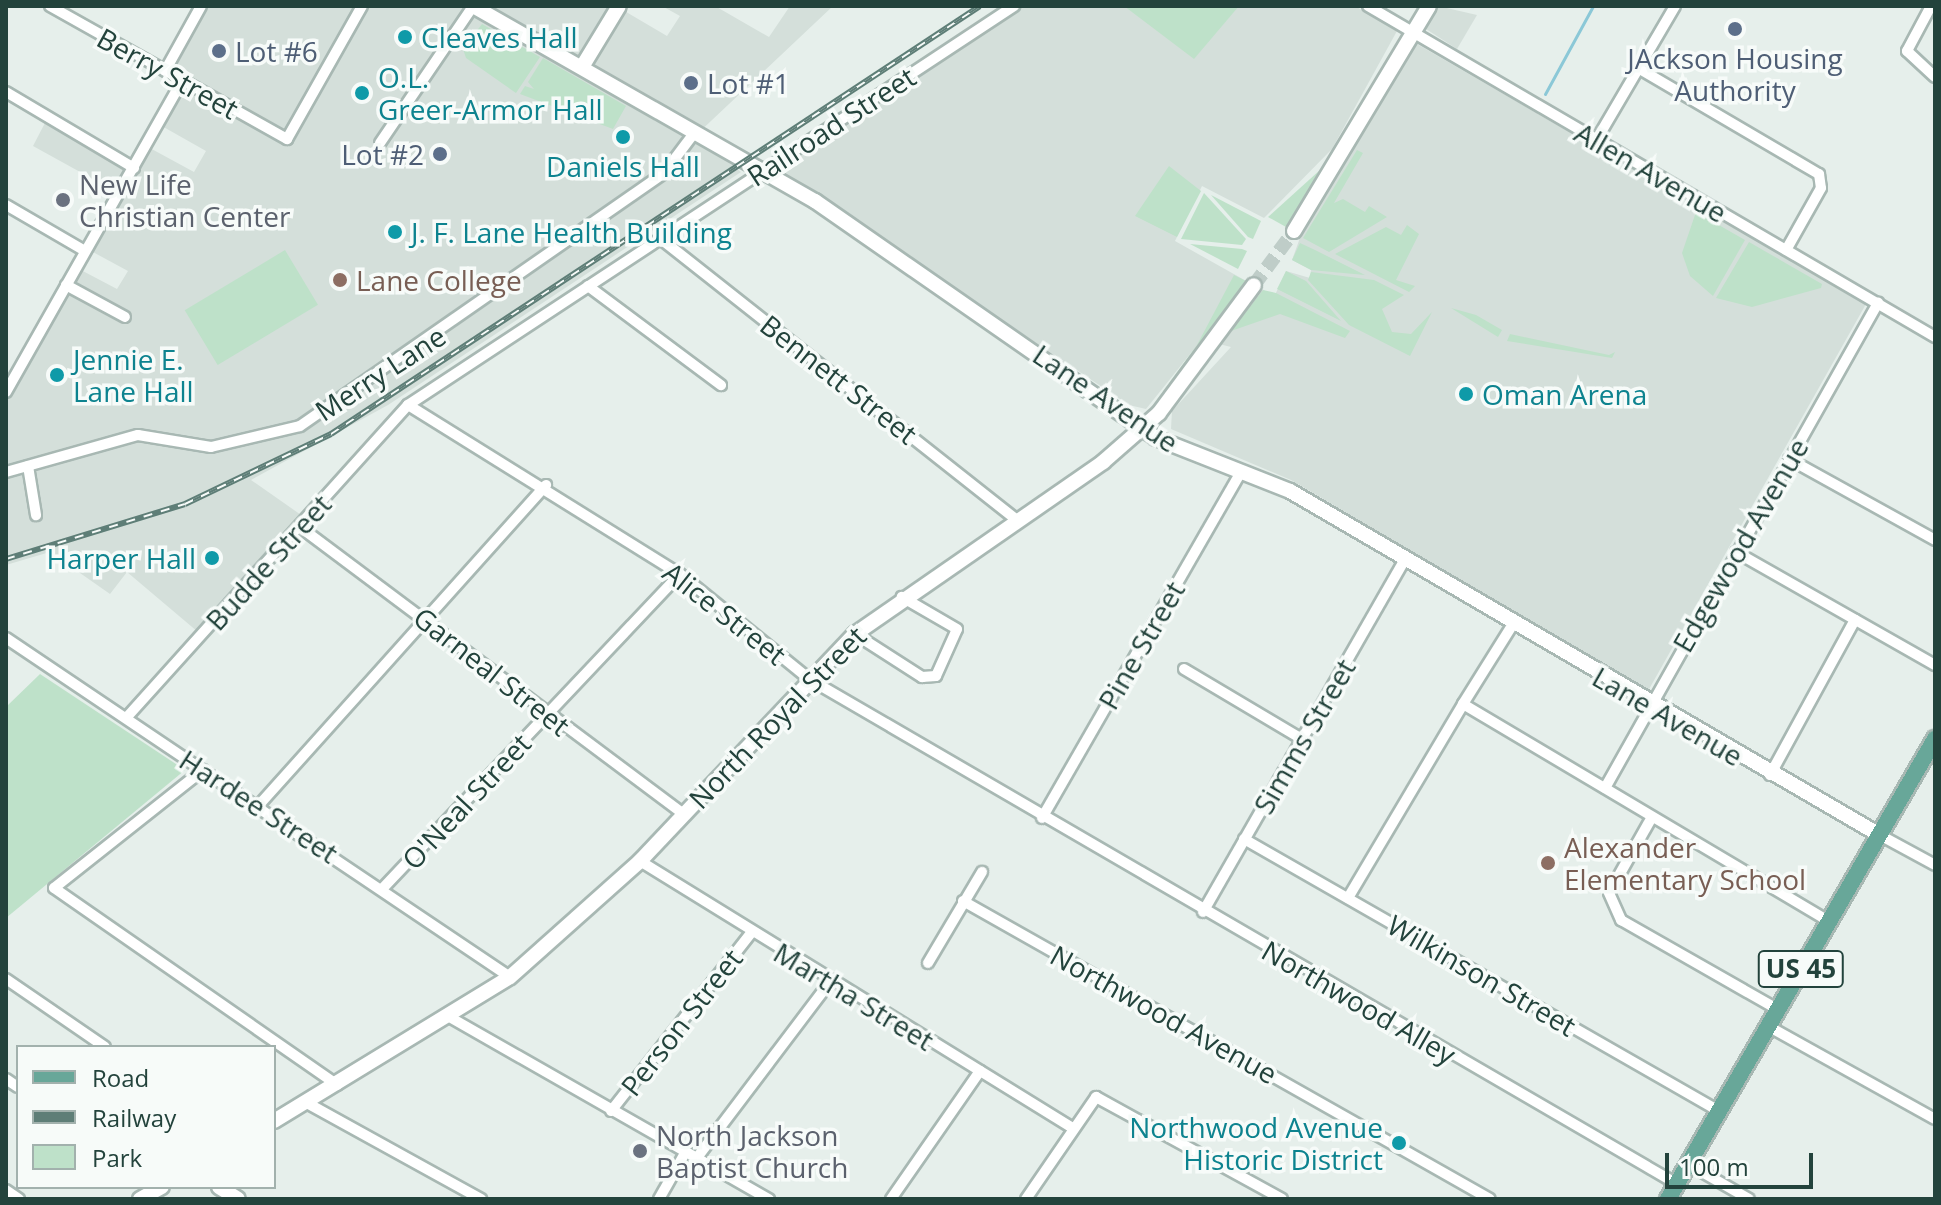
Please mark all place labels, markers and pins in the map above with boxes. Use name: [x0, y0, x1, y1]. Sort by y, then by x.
place label: Cleaves Hall: [421, 20, 578, 54]
marker: JAckson Housing Authority: [1726, 20, 1744, 38]
marker: Cleaves Hall: [396, 28, 414, 46]
place label: Lot #6: [235, 34, 318, 68]
place label: JAckson Housing Authority: [1627, 41, 1843, 107]
marker: Lot #6: [210, 42, 228, 60]
place label: O.L. Greer-Armor Hall: [378, 60, 603, 126]
place label: Lot #1: [707, 66, 790, 100]
marker: Lot #1: [682, 74, 700, 92]
marker: O.L. Greer-Armor Hall: [353, 84, 371, 102]
marker: Daniels Hall: [614, 128, 632, 146]
place label: Lot #2: [341, 137, 424, 171]
marker: Lot #2: [431, 145, 449, 163]
place label: Daniels Hall: [546, 149, 700, 183]
place label: New Life Christian Center: [79, 167, 290, 233]
marker: New Life Christian Center: [54, 191, 72, 209]
place label: J. F. Lane Health Building: [411, 215, 732, 249]
marker: J. F. Lane Health Building: [386, 223, 404, 241]
place label: Lane College: [356, 263, 522, 297]
marker: Lane College: [331, 271, 349, 289]
place label: Jennie E. Lane Hall: [73, 342, 194, 408]
marker: Jennie E. Lane Hall: [48, 366, 66, 384]
place label: Oman Arena: [1482, 377, 1647, 411]
marker: Oman Arena: [1457, 385, 1475, 403]
place label: Harper Hall: [46, 541, 196, 575]
marker: Harper Hall: [203, 549, 221, 567]
place label: Alexander Elementary School: [1564, 830, 1806, 896]
marker: Alexander Elementary School: [1539, 854, 1557, 872]
place label: Northwood Avenue Historic District: [1129, 1110, 1383, 1176]
place label: North Jackson Baptist Church: [656, 1118, 848, 1184]
marker: Northwood Avenue Historic District: [1390, 1134, 1408, 1152]
marker: North Jackson Baptist Church: [631, 1142, 649, 1160]

